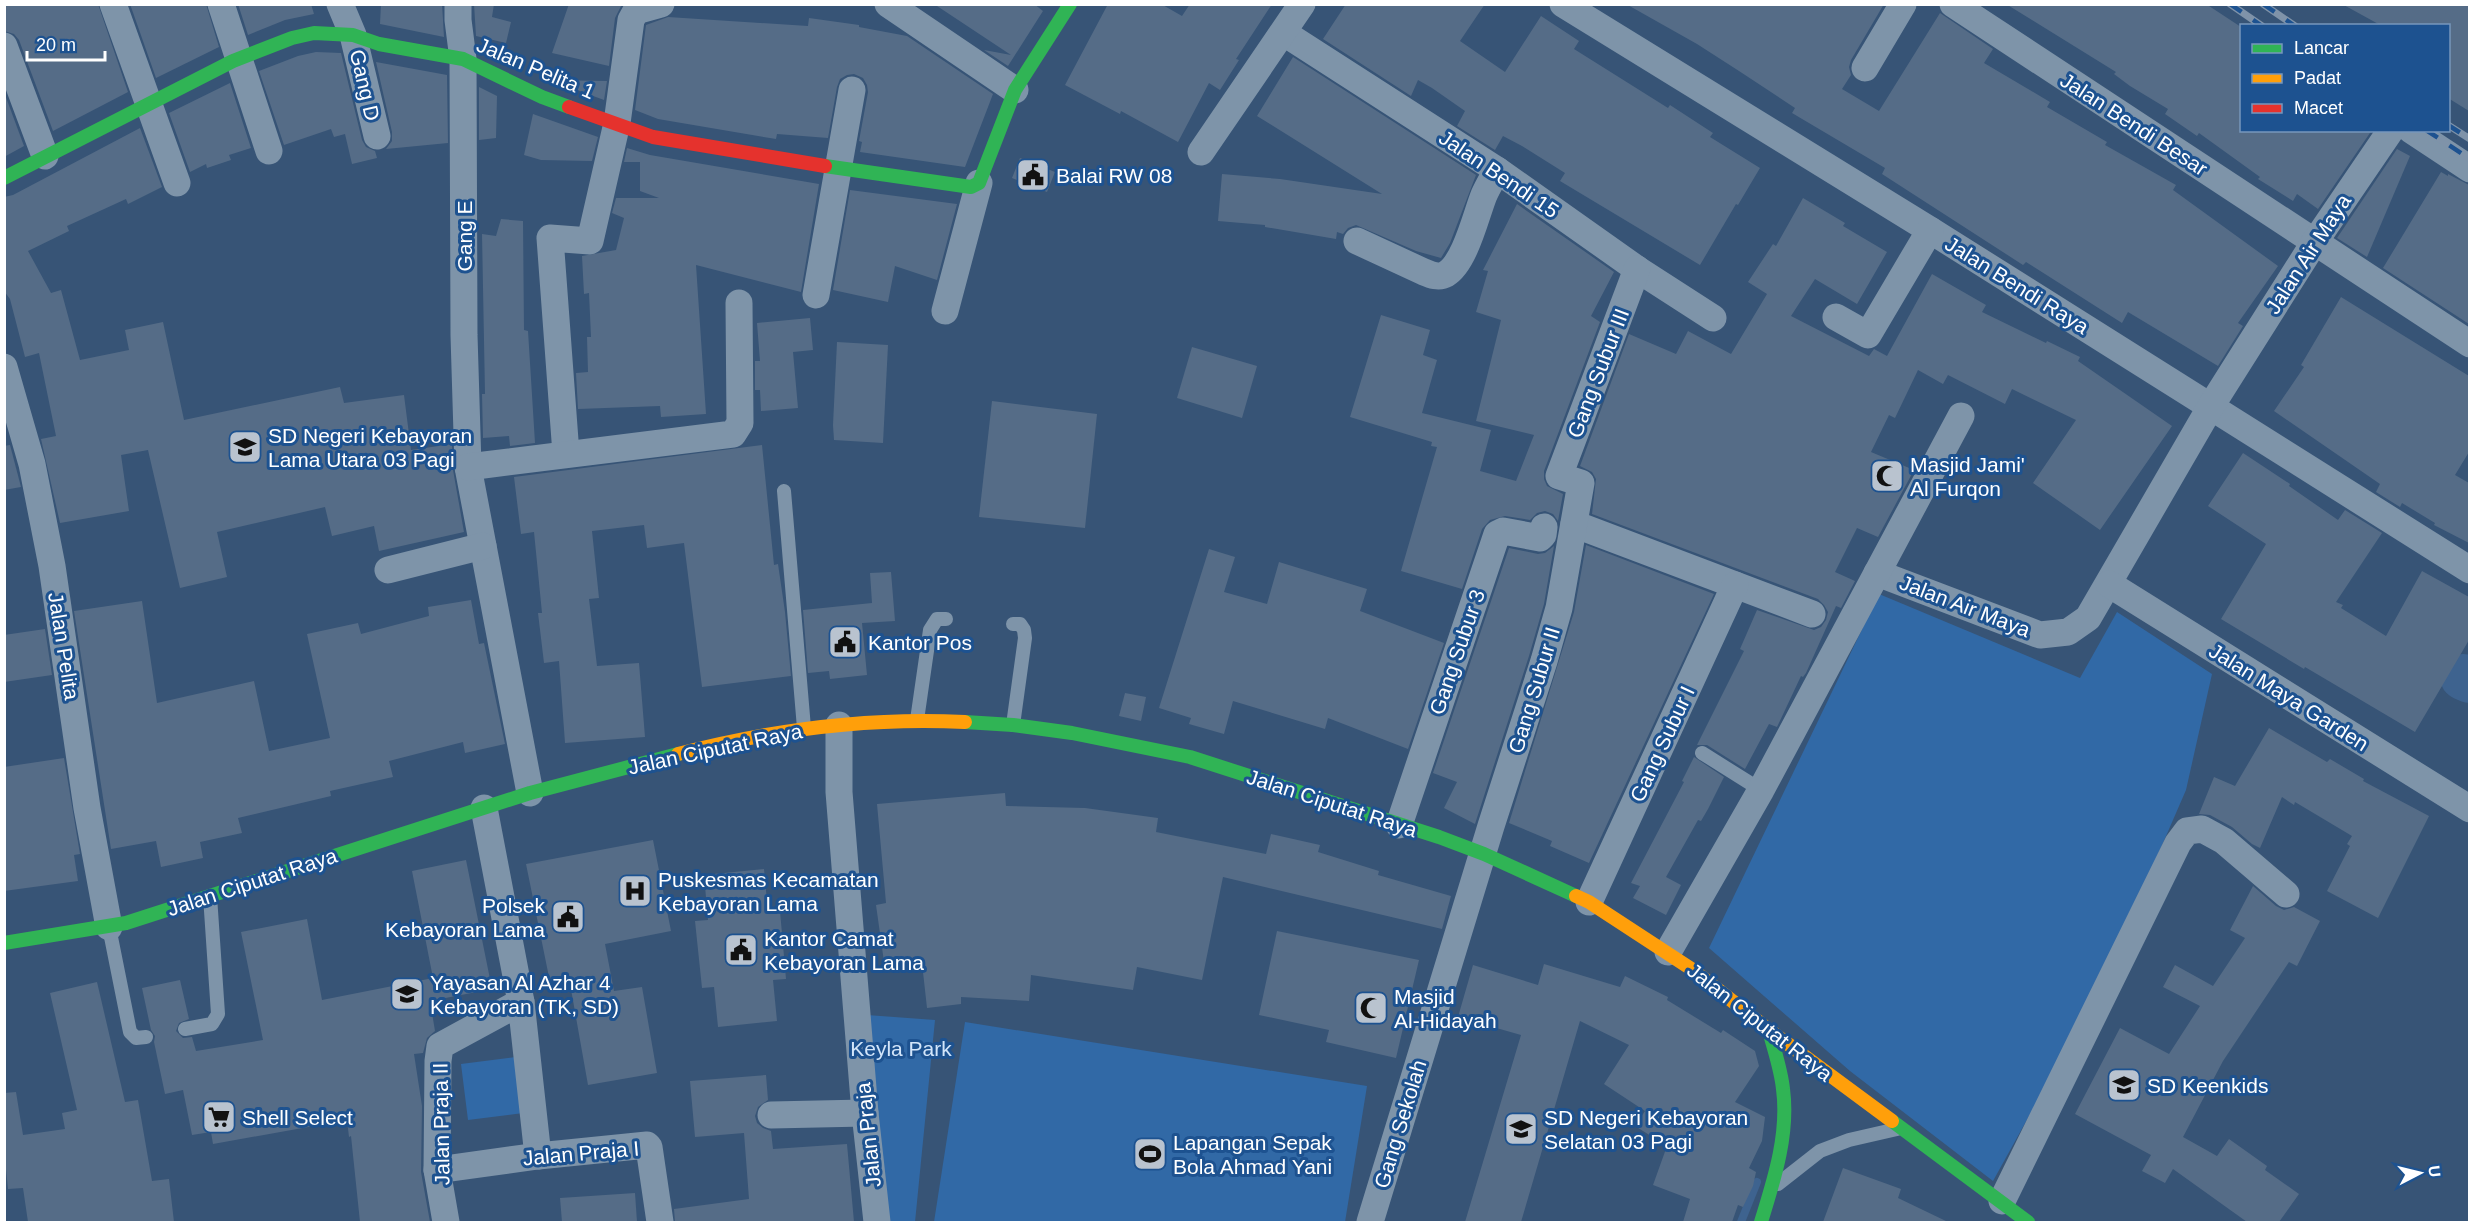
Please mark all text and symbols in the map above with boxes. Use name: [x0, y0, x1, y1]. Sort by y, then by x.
scale bar: [27, 24, 105, 62]
legend: [2240, 24, 2450, 132]
street label: Jalan Pelita 1: [473, 33, 599, 103]
text: 20 m: [36, 35, 76, 55]
text: Lancar: [2294, 38, 2349, 58]
street label: Gang D: [346, 47, 384, 123]
street label: Jalan Bendi Besar: [2056, 68, 2212, 180]
text: Padat: [2294, 68, 2341, 88]
text: Macet: [2294, 98, 2343, 118]
street label: Jalan Bendi 15: [1435, 126, 1563, 222]
public building icon: Balai RW 08: [1015, 157, 1051, 193]
place label: Balai RW 08: [1056, 164, 1172, 187]
street label: Jalan Air Maya: [2261, 190, 2355, 318]
street label: Gang E: [453, 200, 476, 272]
street label: Jalan Bendi Raya: [1941, 232, 2093, 339]
street label: Gang Subur III: [1563, 305, 1633, 441]
place label: SD Negeri Kebayoran Lama Utara 03 Pagi: [268, 424, 472, 471]
school or university icon: SD Negeri Kebayoran Lama Utara 03 Pagi: [227, 429, 263, 465]
place label: Masjid Jami' Al Furqon: [1910, 453, 2025, 500]
mosque icon: Masjid Jami' Al Furqon: [1869, 458, 1905, 494]
street label: Jalan Air Maya: [1897, 571, 2034, 642]
street label: Gang Subur 3: [1425, 586, 1489, 718]
street label: Jalan Pelita: [44, 591, 84, 702]
public building icon: Kantor Pos: [827, 624, 863, 660]
street label: Gang Subur II: [1504, 624, 1564, 756]
place label: Kantor Pos: [868, 631, 972, 654]
street label: Jalan Maya Garden: [2205, 639, 2373, 755]
street label: Gang Subur I: [1625, 683, 1699, 805]
street label: Jalan Ciputat Raya: [626, 719, 804, 779]
street label: Jalan Ciputat Raya: [1244, 765, 1420, 841]
street label: Jalan Ciputat Raya: [164, 844, 340, 920]
place label: Puskesmas Kecamatan Kebayoran Lama: [658, 868, 879, 915]
hospital icon: Puskesmas Kecamatan Kebayoran Lama: [617, 873, 653, 909]
place label: Polsek Kebayoran Lama: [385, 894, 545, 941]
public building icon: Polsek Kebayoran Lama: [550, 899, 586, 935]
place label: Kantor Camat Kebayoran Lama: [764, 927, 924, 974]
public building icon: Kantor Camat Kebayoran Lama: [723, 932, 759, 968]
street label: Jalan Ciputat Raya: [1683, 958, 1837, 1086]
place label: Yayasan Al Azhar 4 Kebayoran (TK, SD): [430, 971, 619, 1018]
school or university icon: Yayasan Al Azhar 4 Kebayoran (TK, SD): [389, 976, 425, 1012]
place label: Masjid Al-Hidayah: [1394, 985, 1497, 1032]
mosque icon: Masjid Al-Hidayah: [1353, 990, 1389, 1026]
park label: Keyla Park: [850, 1037, 952, 1060]
street label: Gang Sekolah: [1370, 1057, 1430, 1191]
street label: Jalan Praja II: [428, 1063, 454, 1185]
school or university icon: SD Keenkids: [2106, 1067, 2142, 1103]
place label: SD Keenkids: [2147, 1074, 2268, 1097]
street label: Jalan Praja: [851, 1081, 885, 1188]
supermarket icon: Shell Select: [201, 1099, 237, 1135]
place label: Shell Select: [242, 1106, 353, 1129]
place label: SD Negeri Kebayoran Selatan 03 Pagi: [1544, 1106, 1748, 1153]
school or university icon: SD Negeri Kebayoran Selatan 03 Pagi: [1503, 1111, 1539, 1147]
place label: Lapangan Sepak Bola Ahmad Yani: [1173, 1131, 1332, 1178]
street label: Jalan Praja I: [522, 1136, 640, 1170]
sports icon: Lapangan Sepak Bola Ahmad Yani: [1132, 1136, 1168, 1172]
north arrow: [2390, 1143, 2450, 1203]
text: U: [2425, 1164, 2444, 1178]

